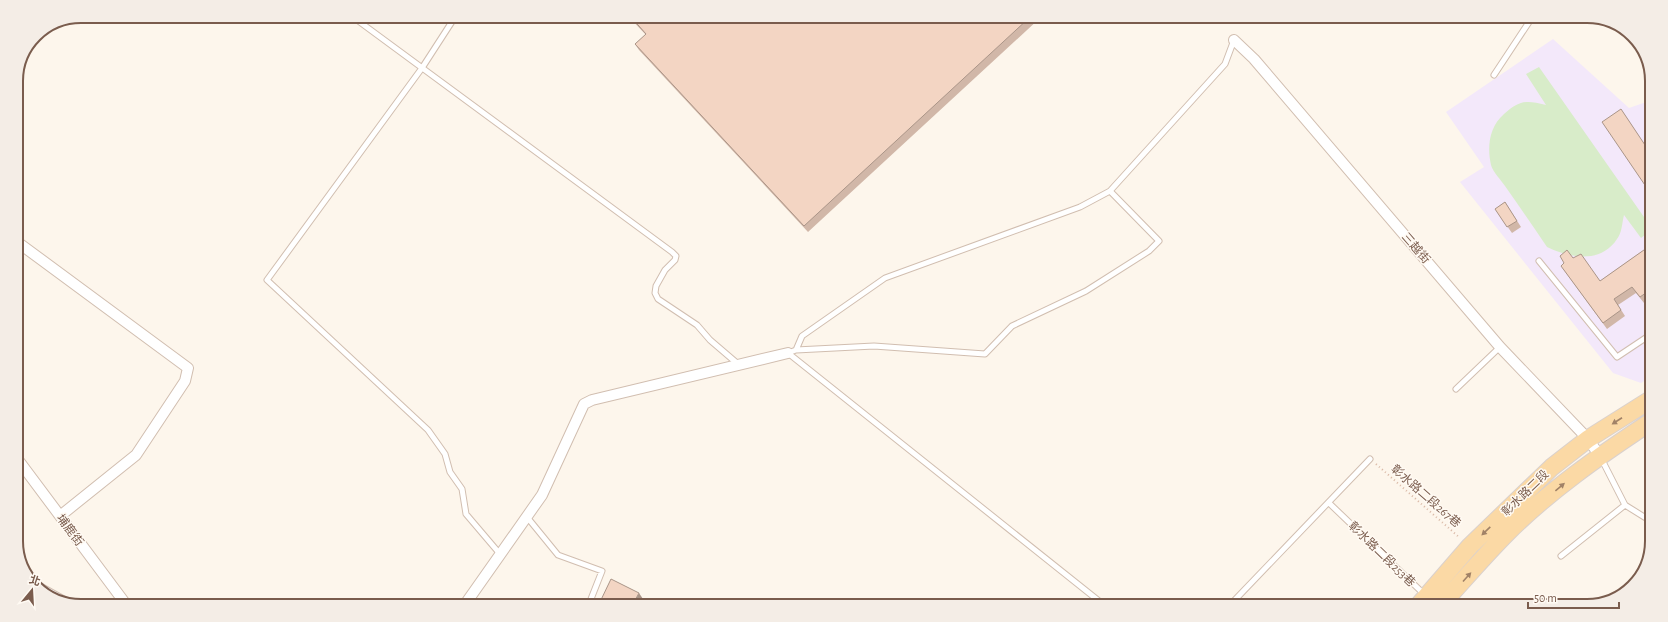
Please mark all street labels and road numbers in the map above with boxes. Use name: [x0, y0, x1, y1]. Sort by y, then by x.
street label: 三越街: [1400, 230, 1433, 266]
street label: 彰水路二段267巷: [1389, 462, 1464, 529]
street label: 彰水路二段: [1499, 467, 1551, 518]
street label: 埔鹿街: [54, 511, 86, 548]
street label: 彰水路二段253巷: [1346, 519, 1418, 589]

